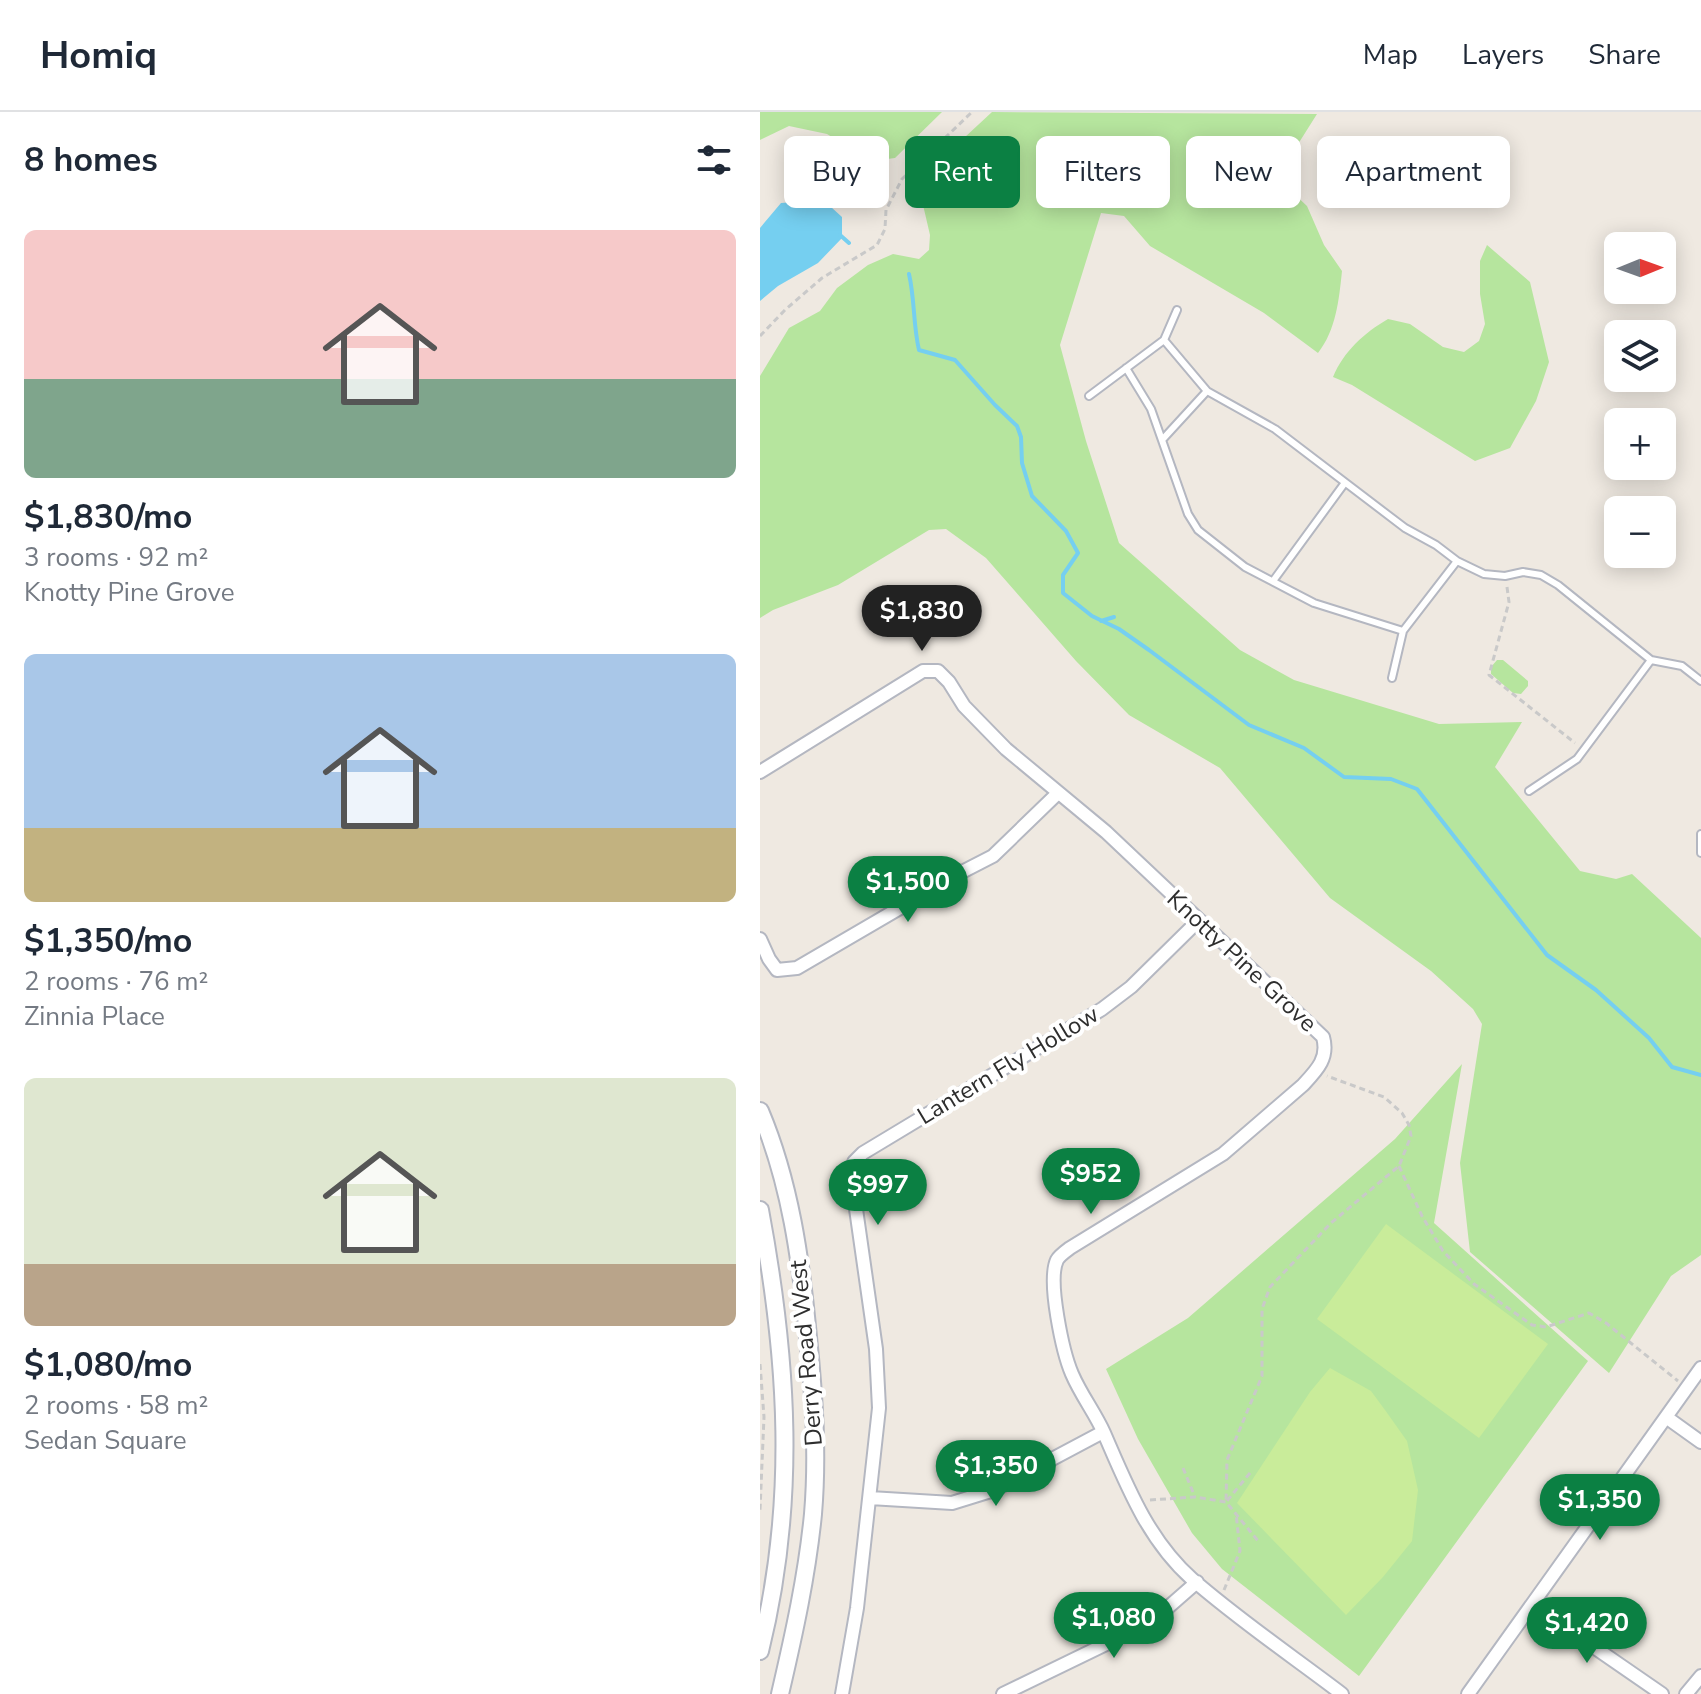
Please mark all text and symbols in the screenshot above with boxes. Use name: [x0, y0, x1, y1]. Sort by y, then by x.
text: Homiq: [40, 30, 157, 81]
text: Map: [1363, 36, 1418, 74]
text: Layers: [1462, 36, 1544, 74]
text: Share: [1588, 36, 1661, 74]
chip: Buy: [784, 136, 889, 208]
chip: Rent: [905, 136, 1020, 208]
chip: Filters: [1036, 136, 1170, 208]
chip: New: [1186, 136, 1301, 208]
chip: Apartment: [1317, 136, 1510, 208]
text: 8 homes: [24, 137, 158, 183]
icon: filters: [692, 138, 736, 182]
north arrow: [1604, 232, 1676, 304]
map controls: [1604, 232, 1676, 568]
icon: home: [308, 282, 452, 426]
button: layers: [1604, 320, 1676, 392]
button: +: [1604, 408, 1676, 480]
text: $1,830/mo: [24, 494, 192, 540]
button: −: [1604, 496, 1676, 568]
text: 3 rooms · 92 m²: [24, 540, 208, 575]
text: Knotty Pine Grove: [24, 575, 235, 610]
pin: $1,830: [857, 585, 987, 653]
text: $1,830: [880, 593, 964, 628]
icon: home: [308, 706, 452, 850]
pin: $1,500: [843, 856, 973, 924]
text: $1,500: [866, 864, 950, 899]
street label: Knotty Pine Grove: [1160, 883, 1324, 1039]
text: $1,350/mo: [24, 918, 192, 964]
text: 2 rooms · 76 m²: [24, 964, 208, 999]
street label: Lantern Fly Hollow: [911, 998, 1105, 1132]
text: Zinnia Place: [24, 999, 165, 1034]
icon: home: [308, 1130, 452, 1274]
pin: $952: [1044, 1148, 1138, 1216]
text: $952: [1060, 1156, 1122, 1191]
pin: $997: [831, 1159, 925, 1227]
text: $997: [847, 1167, 909, 1202]
street label: Derry Road West: [782, 1258, 830, 1447]
text: $1,080/mo: [24, 1342, 192, 1388]
text: 2 rooms · 58 m²: [24, 1388, 208, 1423]
text: Sedan Square: [24, 1423, 187, 1458]
pin: $1,350: [931, 1440, 1061, 1508]
text: $1,350: [954, 1448, 1038, 1483]
pin: $1,350: [1535, 1474, 1665, 1542]
text: $1,350: [1558, 1482, 1642, 1517]
pin: $1,080: [1049, 1592, 1179, 1660]
pin: $1,420: [1522, 1597, 1652, 1665]
text: $1,080: [1072, 1600, 1156, 1635]
text: $1,420: [1545, 1605, 1629, 1640]

